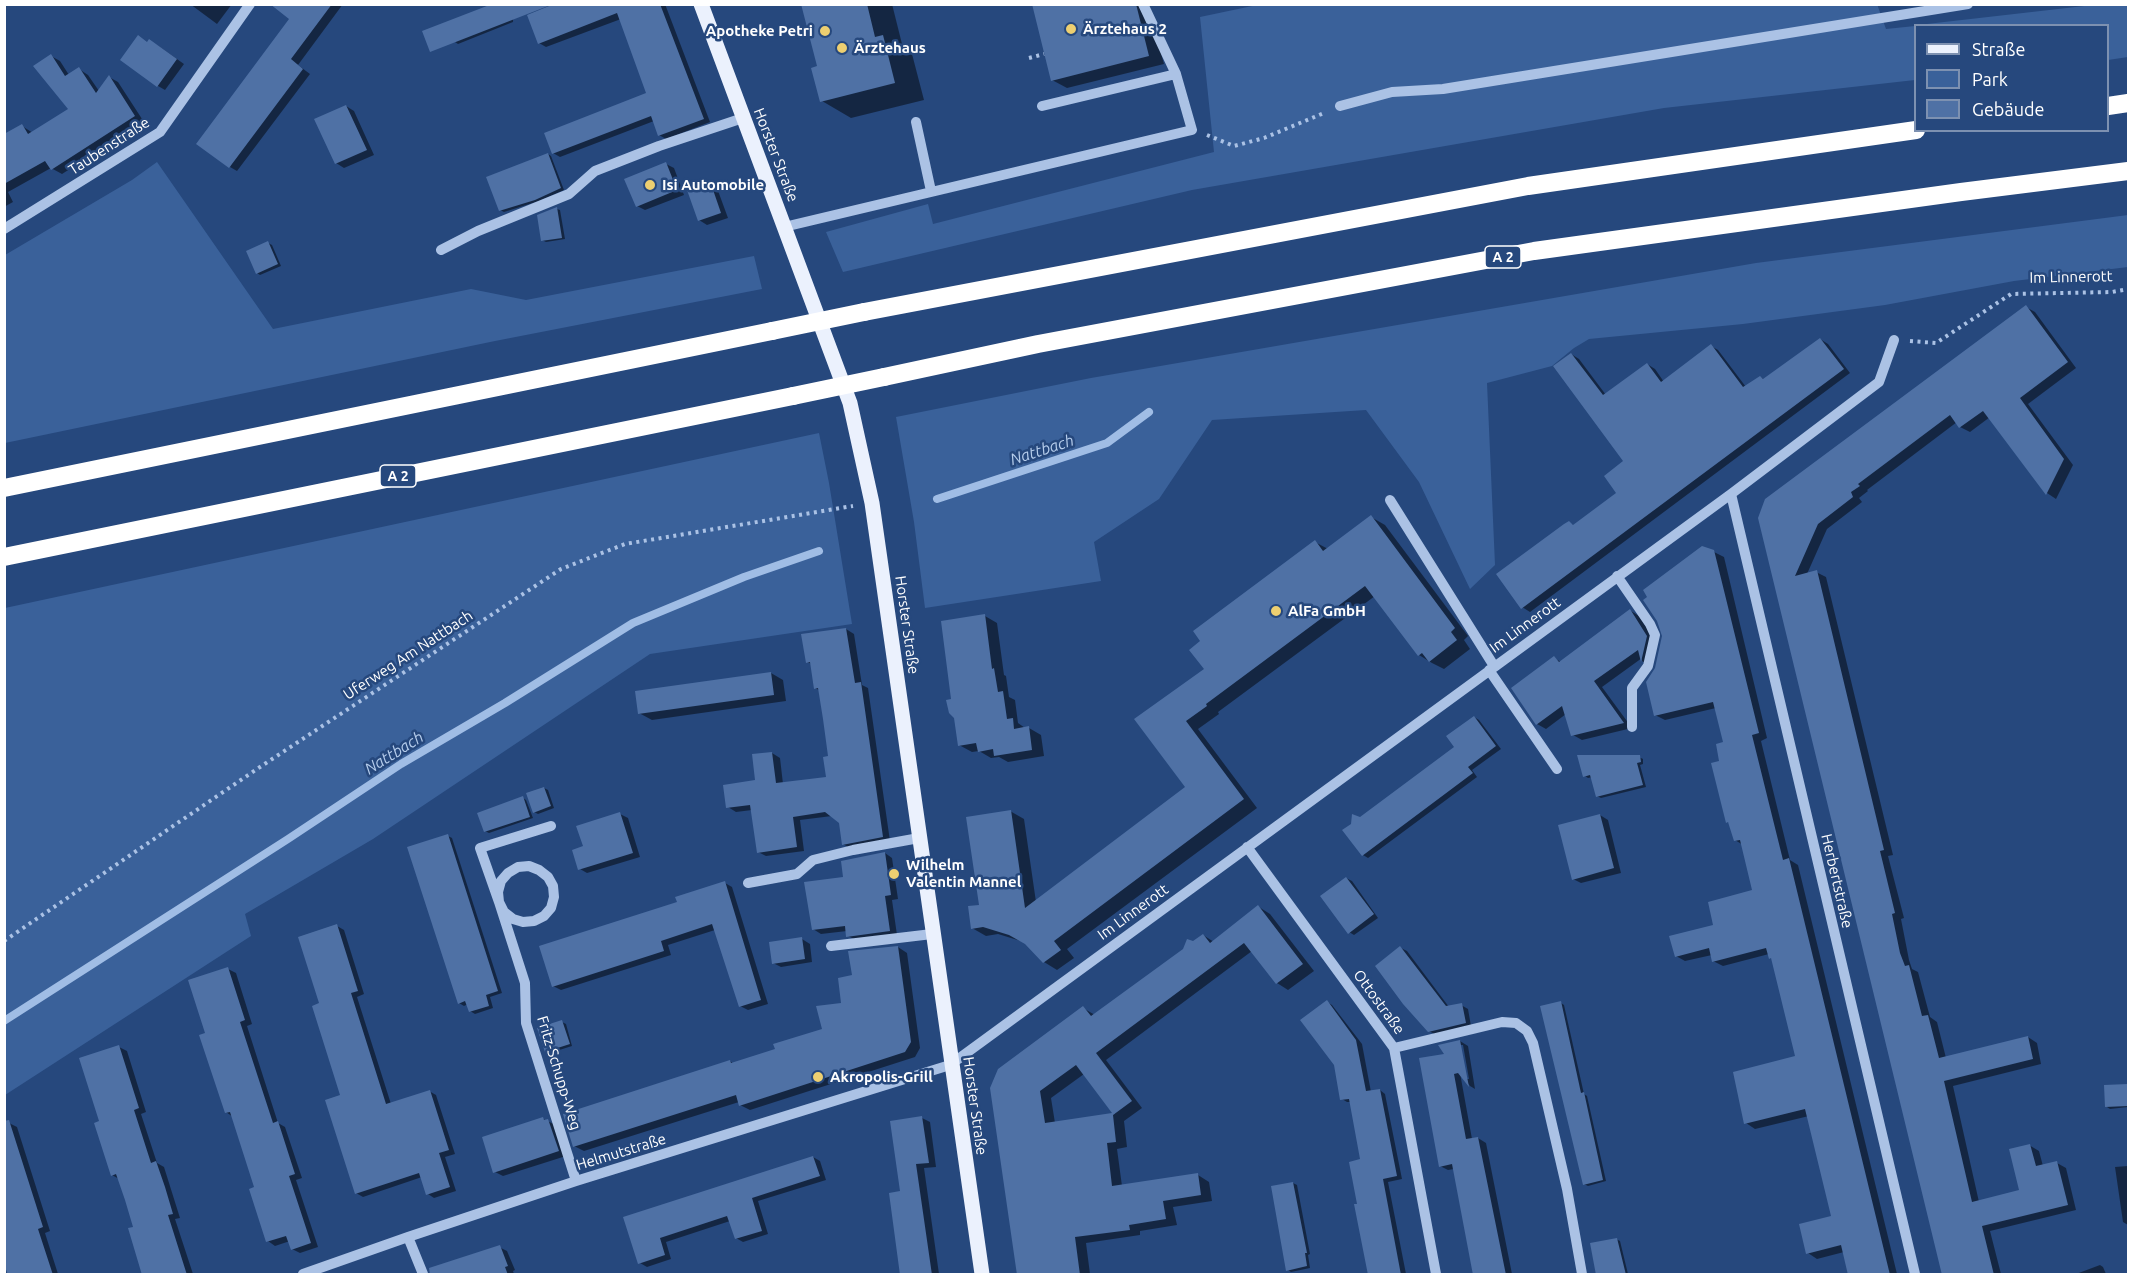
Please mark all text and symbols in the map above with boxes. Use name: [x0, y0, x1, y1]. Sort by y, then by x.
place label: Ärztehaus 2: [1083, 20, 1167, 38]
place label: Apotheke Petri: [706, 22, 813, 40]
marker: Ärztehaus 2: [1064, 22, 1078, 36]
marker: Apotheke Petri: [818, 24, 832, 38]
legend: [1914, 24, 2109, 132]
place label: Ärztehaus: [854, 39, 926, 57]
text: Straße: [1972, 39, 2025, 59]
marker: Ärztehaus: [835, 41, 849, 55]
text: Park: [1972, 69, 2008, 89]
text: Gebäude: [1972, 99, 2044, 119]
street label: Horster Straße: [750, 105, 802, 205]
street label: Taubenstraße: [65, 113, 153, 179]
place label: Isi Automobile: [662, 176, 764, 194]
marker: Isi Automobile: [643, 178, 657, 192]
road number: A 2: [1485, 246, 1521, 268]
street label: Im Linnerott: [2029, 267, 2113, 287]
water label: Nattbach: [1008, 431, 1076, 469]
road number: A 2: [380, 465, 416, 487]
street label: Horster Straße: [891, 575, 923, 675]
street label: Im Linnerott: [1486, 593, 1564, 657]
place label: AlFa GmbH: [1288, 602, 1366, 620]
marker: AlFa GmbH: [1269, 604, 1283, 618]
street label: Uferweg Am Nattbach: [340, 606, 476, 704]
water label: Nattbach: [361, 727, 427, 779]
street label: Herbertstraße: [1817, 832, 1857, 930]
place label: Wilhelm Valentin Mannel: [906, 856, 1021, 891]
marker: Wilhelm Valentin Mannel: [887, 867, 901, 881]
street label: Im Linnerott: [1094, 880, 1172, 944]
street label: Ottostraße: [1350, 966, 1408, 1038]
street label: Fritz-Schupp-Weg: [533, 1014, 585, 1132]
street label: Horster Straße: [959, 1056, 991, 1156]
place label: Akropolis-Grill: [830, 1068, 933, 1086]
marker: Akropolis-Grill: [811, 1070, 825, 1084]
street label: Helmutstraße: [574, 1130, 668, 1174]

